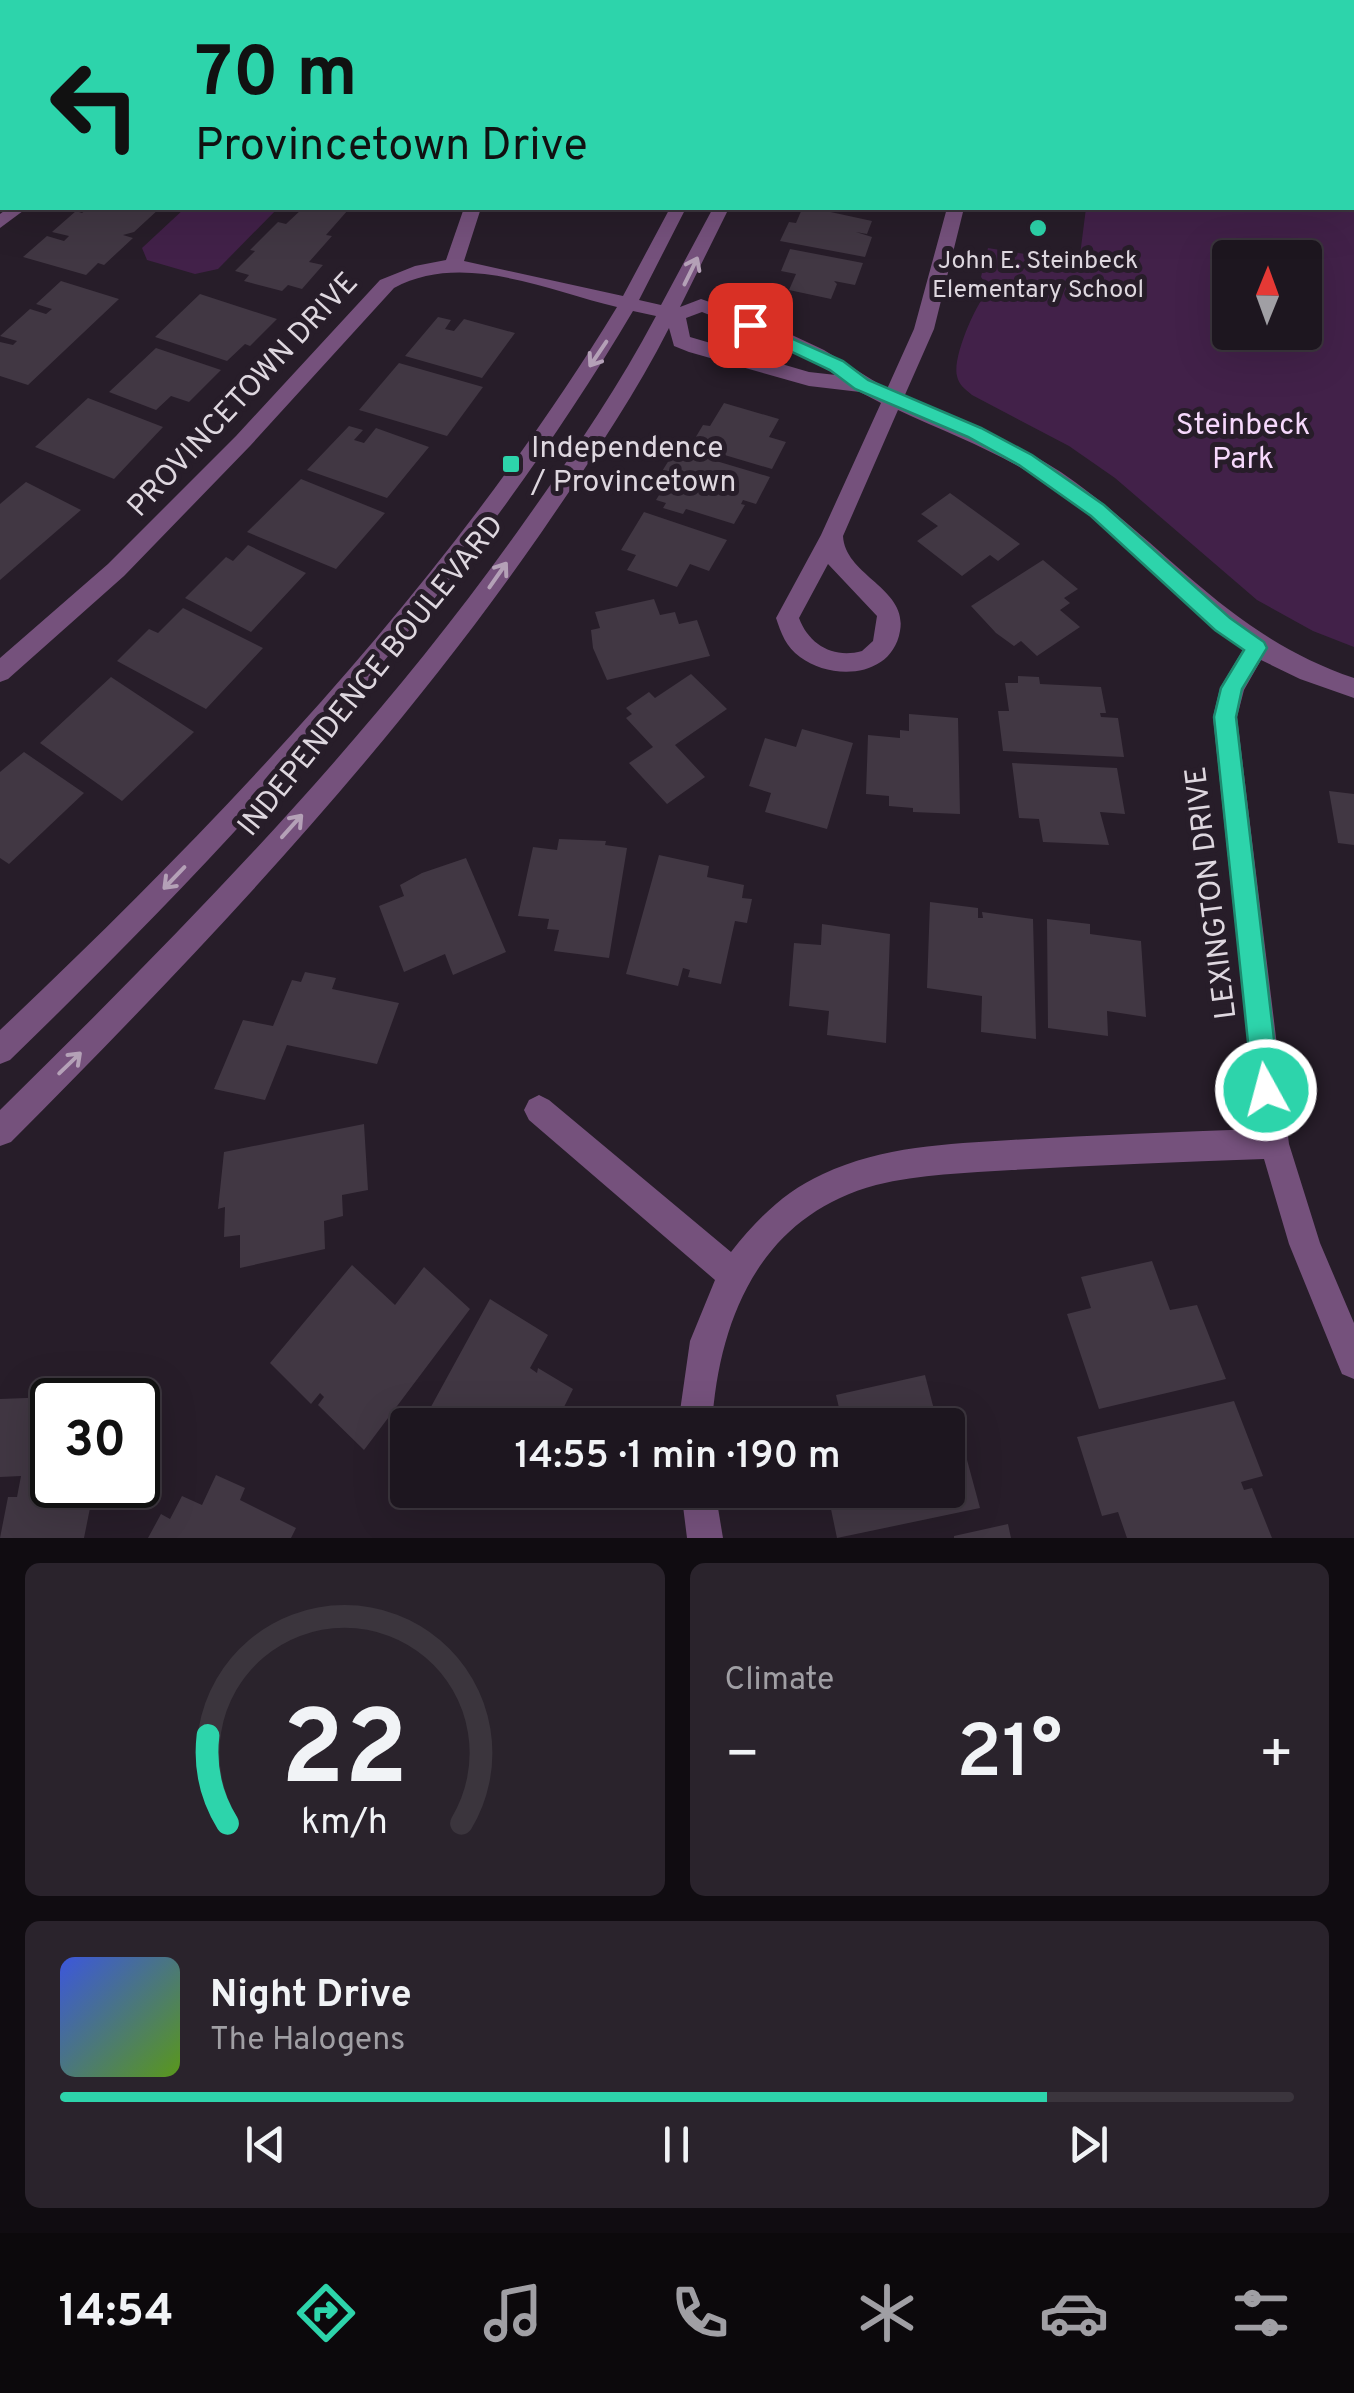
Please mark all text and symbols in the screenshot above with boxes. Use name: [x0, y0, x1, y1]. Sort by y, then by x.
text: 70 m: [195, 32, 358, 121]
icon: left: [30, 40, 160, 170]
text: Provincetown Drive: [195, 119, 588, 176]
marker: John E. Steinbeck Elementary School: [1027, 217, 1049, 239]
north arrow: [1212, 240, 1322, 350]
map controls: [1212, 240, 1322, 350]
place label: John E. Steinbeck Elementary School: [932, 246, 1144, 307]
one-way arrow: [682, 257, 701, 287]
street label: PROVINCETOWN DRIVE: [121, 266, 367, 526]
pin: [708, 283, 793, 368]
icon: arrive: [723, 298, 778, 353]
one-way arrow: [588, 339, 609, 367]
park label: Steinbeck Park: [1176, 408, 1310, 479]
place label: Independence / Provincetown: [530, 431, 736, 502]
marker: Independence / Provincetown: [500, 453, 522, 475]
street label: INDEPENDENCE BOULEVARD: [231, 509, 513, 845]
one-way arrow: [487, 562, 508, 589]
street label: LEXINGTON DRIVE: [1179, 764, 1246, 1021]
one-way arrow: [280, 814, 303, 839]
one-way arrow: [162, 865, 186, 889]
position arrow: [1214, 1038, 1318, 1142]
one-way arrow: [57, 1051, 81, 1075]
speed limit sign: 30: [30, 1378, 160, 1508]
text: 14:55 · 1 min · 190 m: [514, 1433, 841, 1482]
text: Climate: [725, 1661, 834, 1701]
text: 22: [281, 1689, 408, 1821]
text: 21°: [956, 1709, 1062, 1804]
text: −: [725, 1722, 760, 1792]
text: +: [1259, 1722, 1294, 1792]
text: km/h: [301, 1801, 388, 1847]
text: Night Drive: [210, 1972, 412, 2021]
text: The Halogens: [210, 2021, 405, 2061]
icon: previous: [238, 2117, 293, 2172]
icon: pause: [649, 2117, 704, 2172]
icon: next: [1061, 2117, 1116, 2172]
icon: directions: [291, 2278, 361, 2348]
icon: music: [478, 2278, 548, 2348]
icon: phone: [665, 2278, 735, 2348]
icon: climate: [852, 2278, 922, 2348]
icon: car: [1039, 2278, 1109, 2348]
icon: filters: [1226, 2278, 1296, 2348]
text: 14:54: [58, 2285, 174, 2342]

